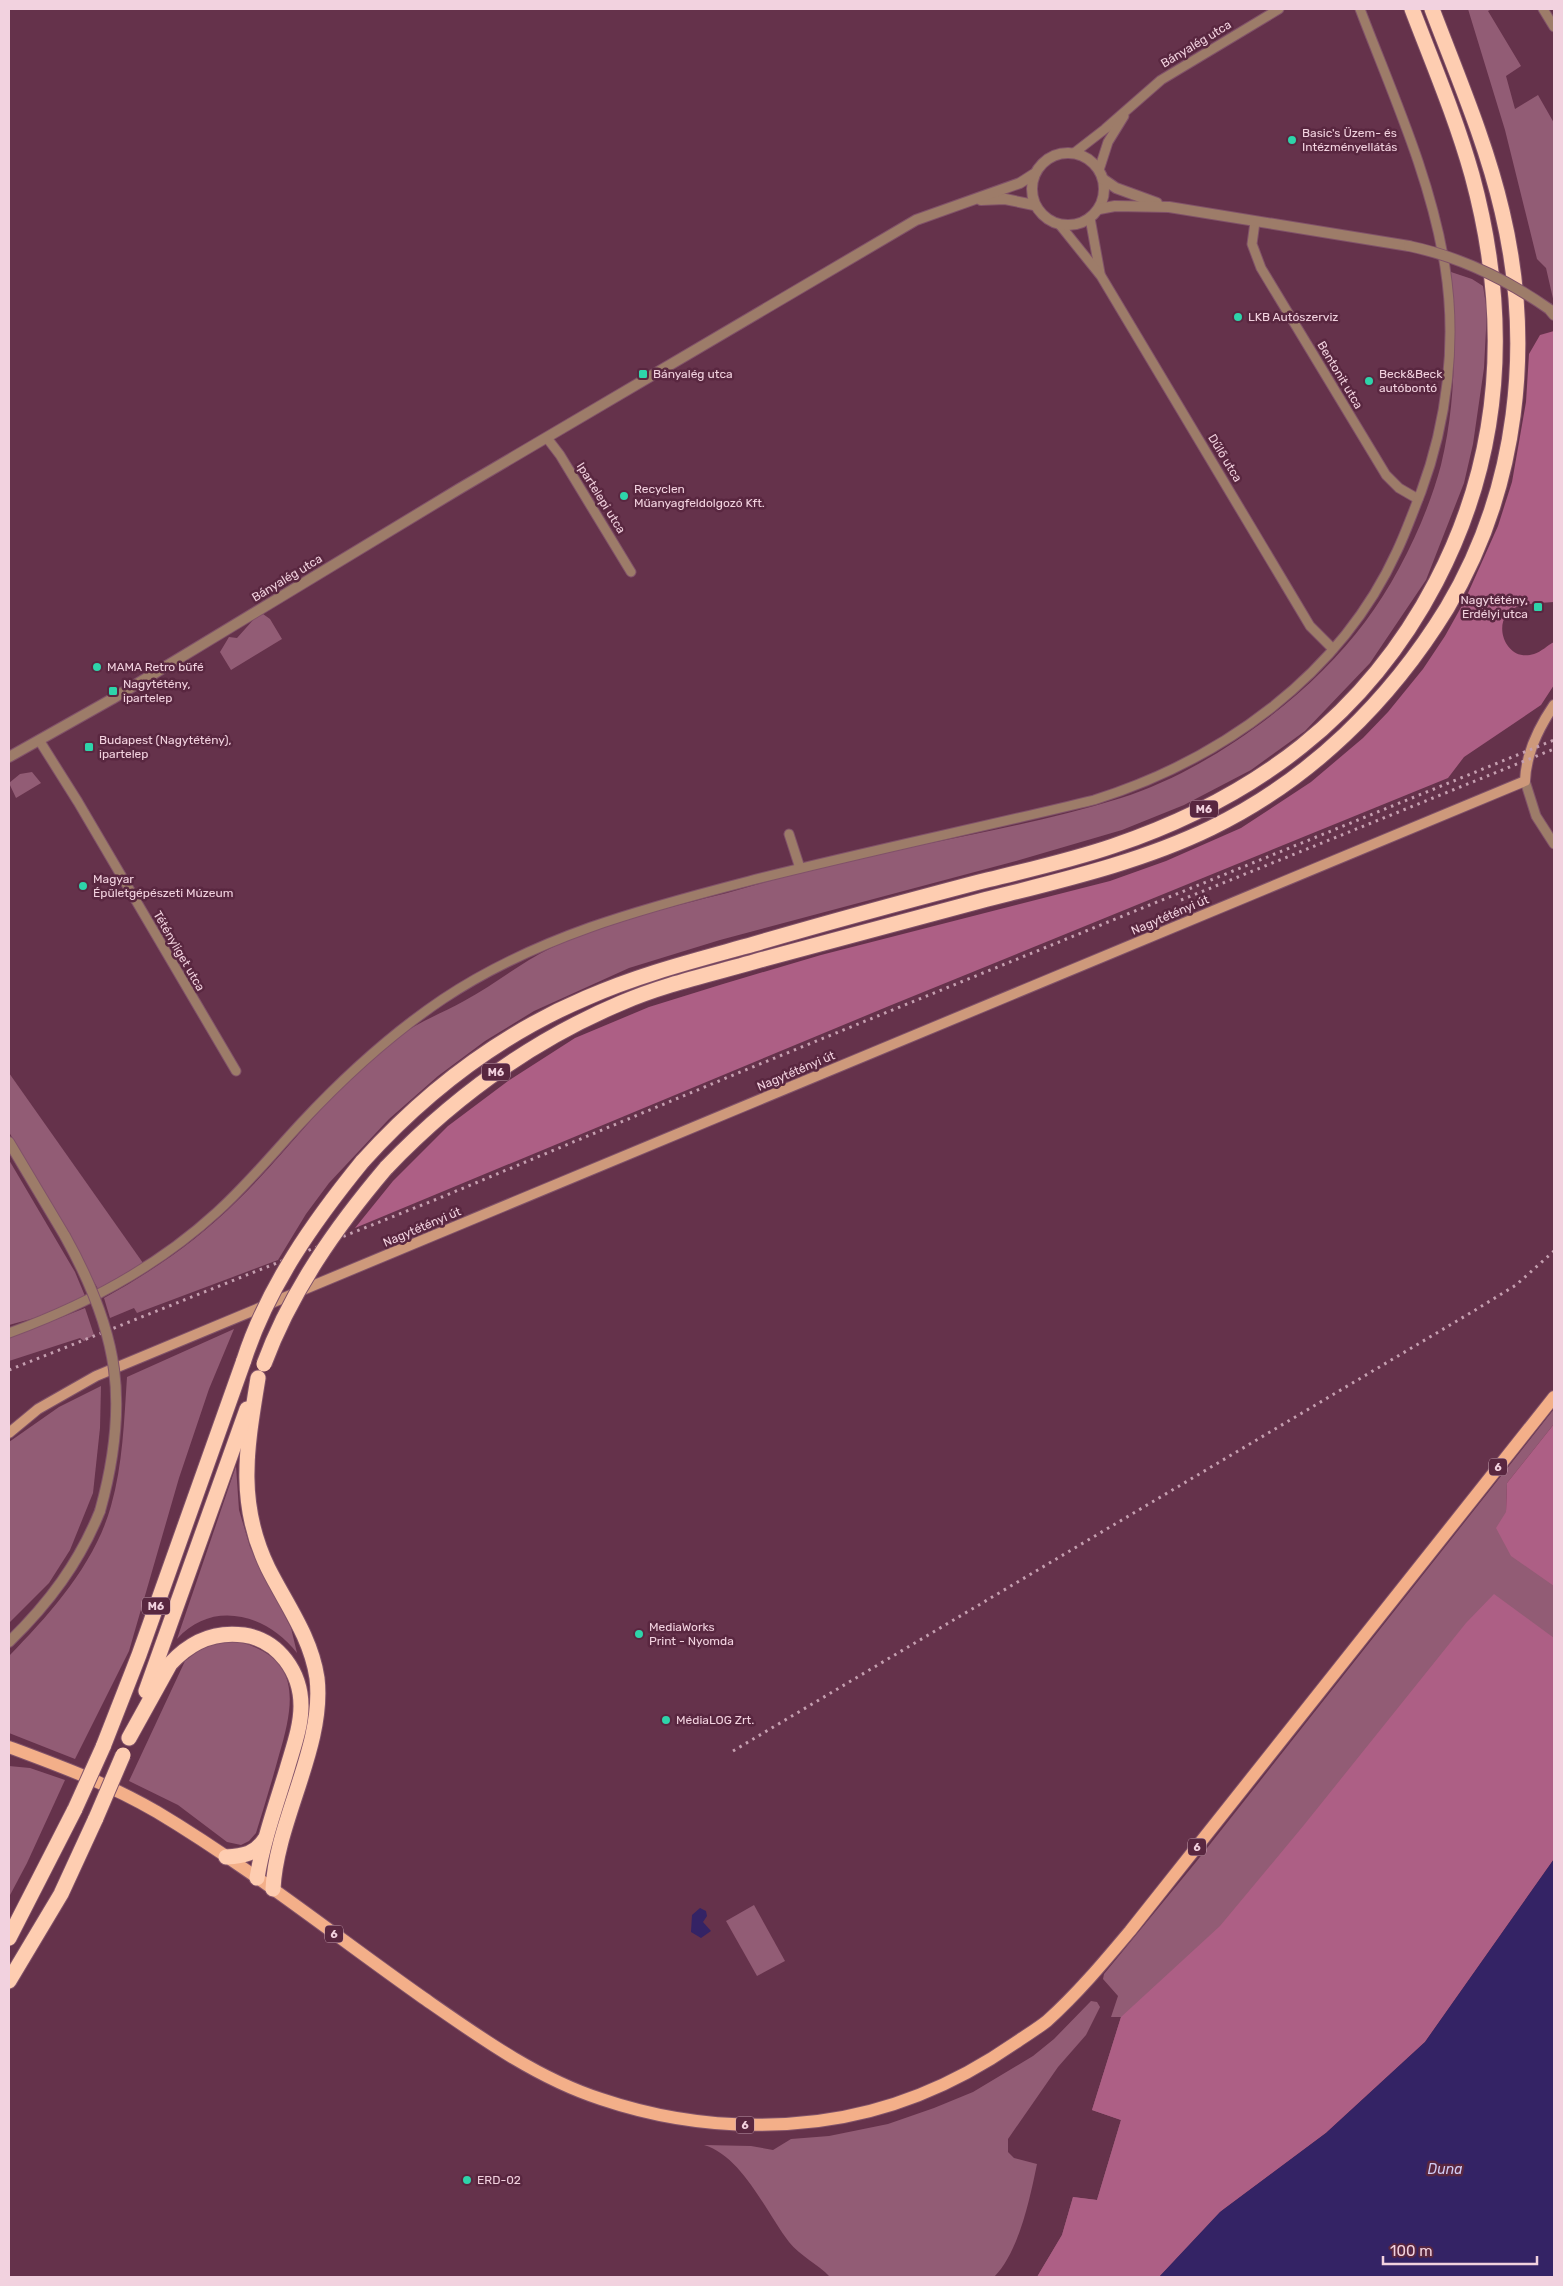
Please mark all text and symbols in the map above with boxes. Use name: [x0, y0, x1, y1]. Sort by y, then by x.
street label: Bányalég utca: [1158, 17, 1234, 71]
place label: Basic's Üzem- és Intézményellátás: [1302, 126, 1397, 154]
marker: Basic's Üzem- és Intézményellátás: [1286, 134, 1298, 146]
place label: LKB Autószerviz: [1248, 310, 1338, 324]
marker: LKB Autószerviz: [1232, 311, 1244, 323]
street label: Bentonit utca: [1314, 339, 1366, 411]
place label: Bányalég utca: [653, 367, 733, 381]
place label: Beck&Beck autóbontó: [1379, 367, 1443, 395]
marker: Bányalég utca: [637, 368, 649, 380]
marker: Beck&Beck autóbontó: [1363, 375, 1375, 387]
street label: Dűlő utca: [1205, 432, 1245, 484]
street label: Ipartelepi utca: [574, 460, 628, 536]
place label: Recyclen Műanyagfeldolgozó Kft.: [634, 482, 765, 510]
marker: Recyclen Műanyagfeldolgozó Kft.: [618, 490, 630, 502]
street label: Bányalég utca: [249, 551, 325, 605]
place label: Nagytétény, Erdélyi utca: [1460, 593, 1528, 621]
marker: Nagytétény, Erdélyi utca: [1532, 601, 1544, 613]
place label: MAMA Retro büfé: [107, 660, 204, 674]
marker: MAMA Retro büfé: [91, 661, 103, 673]
place label: Nagytétény, ipartelep: [123, 677, 191, 705]
marker: Nagytétény, ipartelep: [107, 685, 119, 697]
place label: Budapest (Nagytétény), ipartelep: [99, 733, 231, 761]
marker: Budapest (Nagytétény), ipartelep: [83, 741, 95, 753]
road number: M6: [1190, 801, 1218, 818]
place label: Magyar Épületgépészeti Múzeum: [93, 872, 233, 900]
marker: Magyar Épületgépészeti Múzeum: [77, 880, 89, 892]
street label: Nagytétényi út: [1129, 892, 1211, 938]
street label: Tétényliget utca: [150, 909, 208, 993]
street label: Nagytétényi út: [755, 1048, 837, 1094]
road number: M6: [482, 1064, 510, 1080]
street label: Nagytétényi út: [381, 1204, 463, 1250]
road number: 6: [1489, 1458, 1507, 1475]
road number: M6: [142, 1598, 170, 1614]
place label: MediaWorks Print - Nyomda: [649, 1620, 734, 1648]
marker: MediaWorks Print - Nyomda: [633, 1628, 645, 1640]
place label: MédiaLOG Zrt.: [676, 1713, 754, 1727]
marker: MédiaLOG Zrt.: [660, 1714, 672, 1726]
road number: 6: [1188, 1838, 1206, 1855]
road number: 6: [325, 1926, 343, 1942]
road number: 6: [736, 2116, 754, 2134]
water label: Duna: [1428, 2161, 1462, 2178]
place label: ERD-02: [477, 2173, 521, 2187]
marker: ERD-02: [461, 2174, 473, 2186]
scale bar: [1383, 2234, 1537, 2266]
text: 100 m: [1390, 2242, 1432, 2260]

